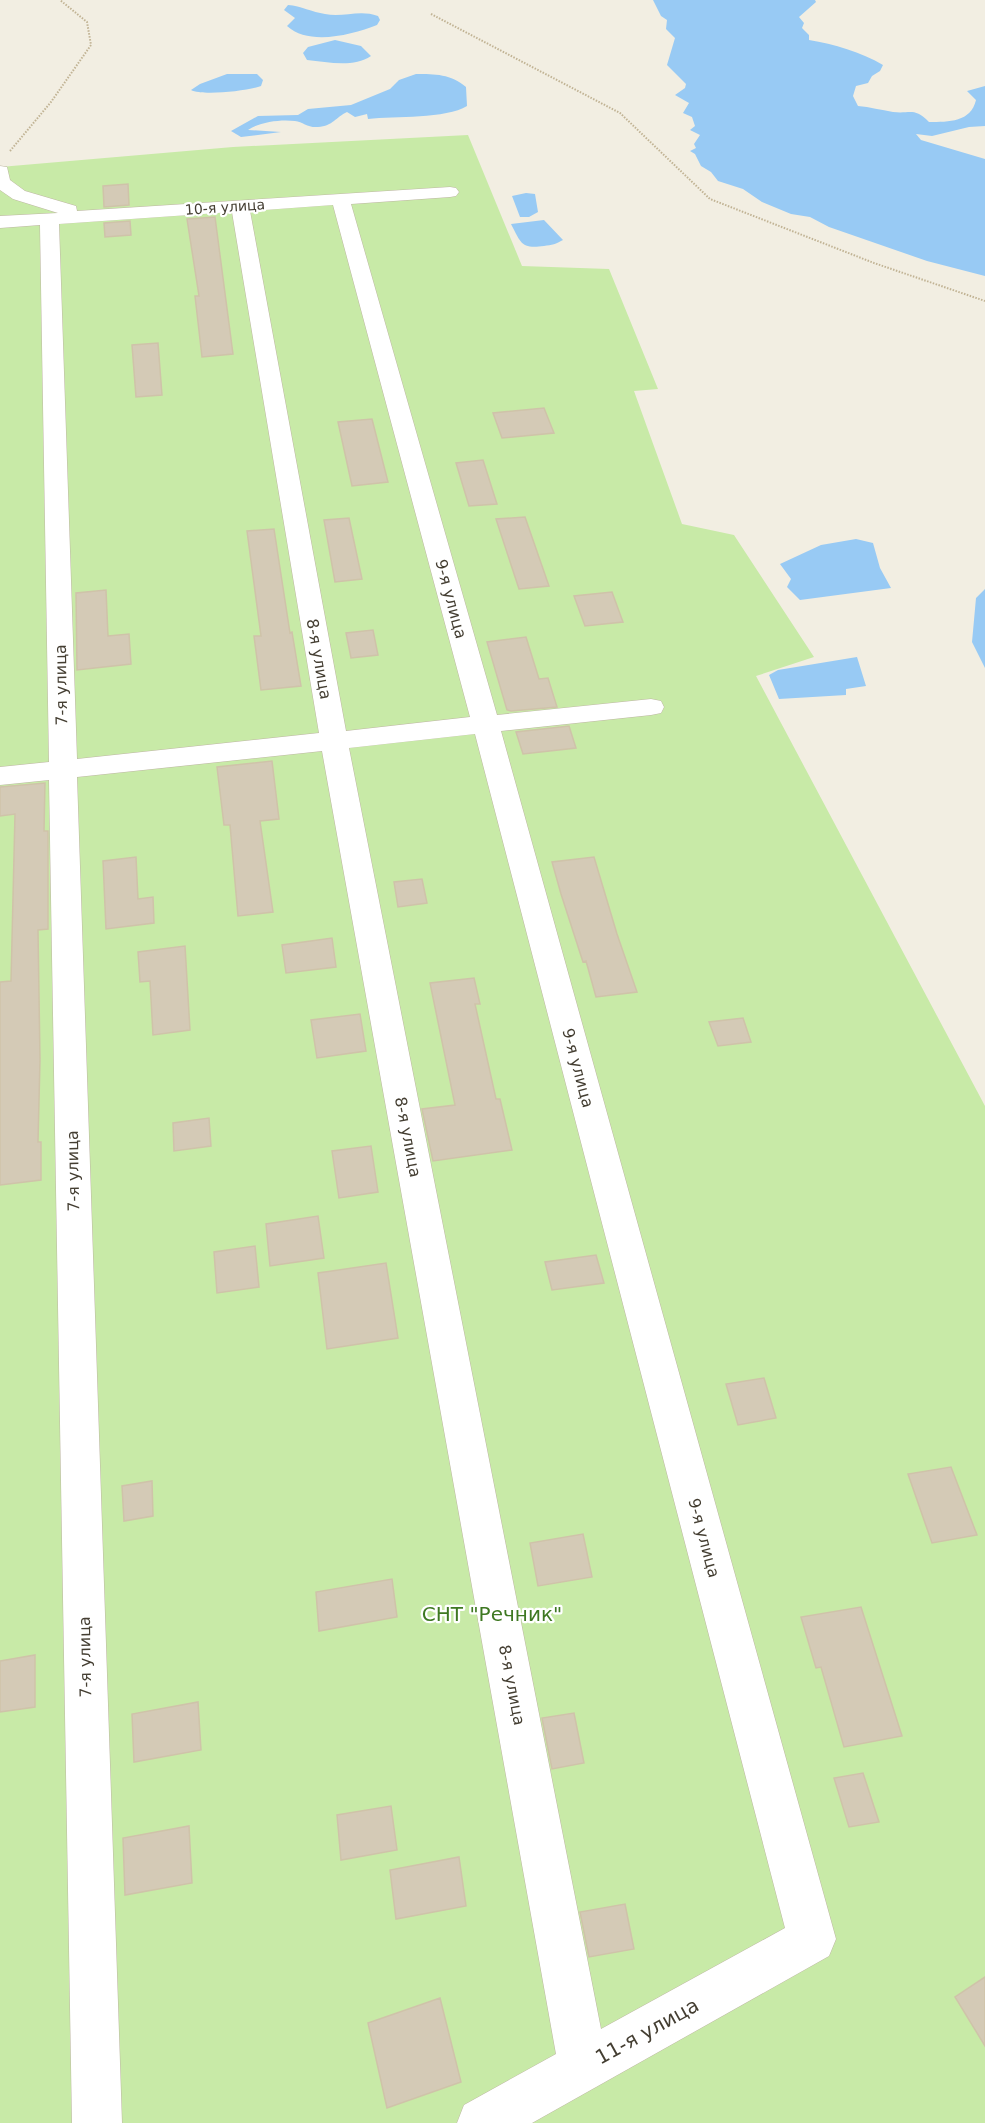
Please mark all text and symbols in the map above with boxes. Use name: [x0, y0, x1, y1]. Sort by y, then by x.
street label: 10-я улица: [184, 196, 266, 218]
street label: 9-я улица: [431, 557, 471, 641]
street label: 8-я улица: [303, 617, 335, 701]
street label: 7-я улица: [51, 644, 71, 726]
street label: 9-я улица: [558, 1026, 598, 1110]
street label: 8-я улица: [391, 1095, 425, 1179]
street label: 7-я улица: [63, 1130, 83, 1212]
street label: 9-я улица: [684, 1496, 724, 1580]
park label: СНТ "Речник": [422, 1602, 562, 1626]
street label: 7-я улица: [75, 1616, 95, 1698]
street label: 8-я улица: [495, 1643, 529, 1727]
street label: 11-я улица: [591, 1993, 703, 2069]

